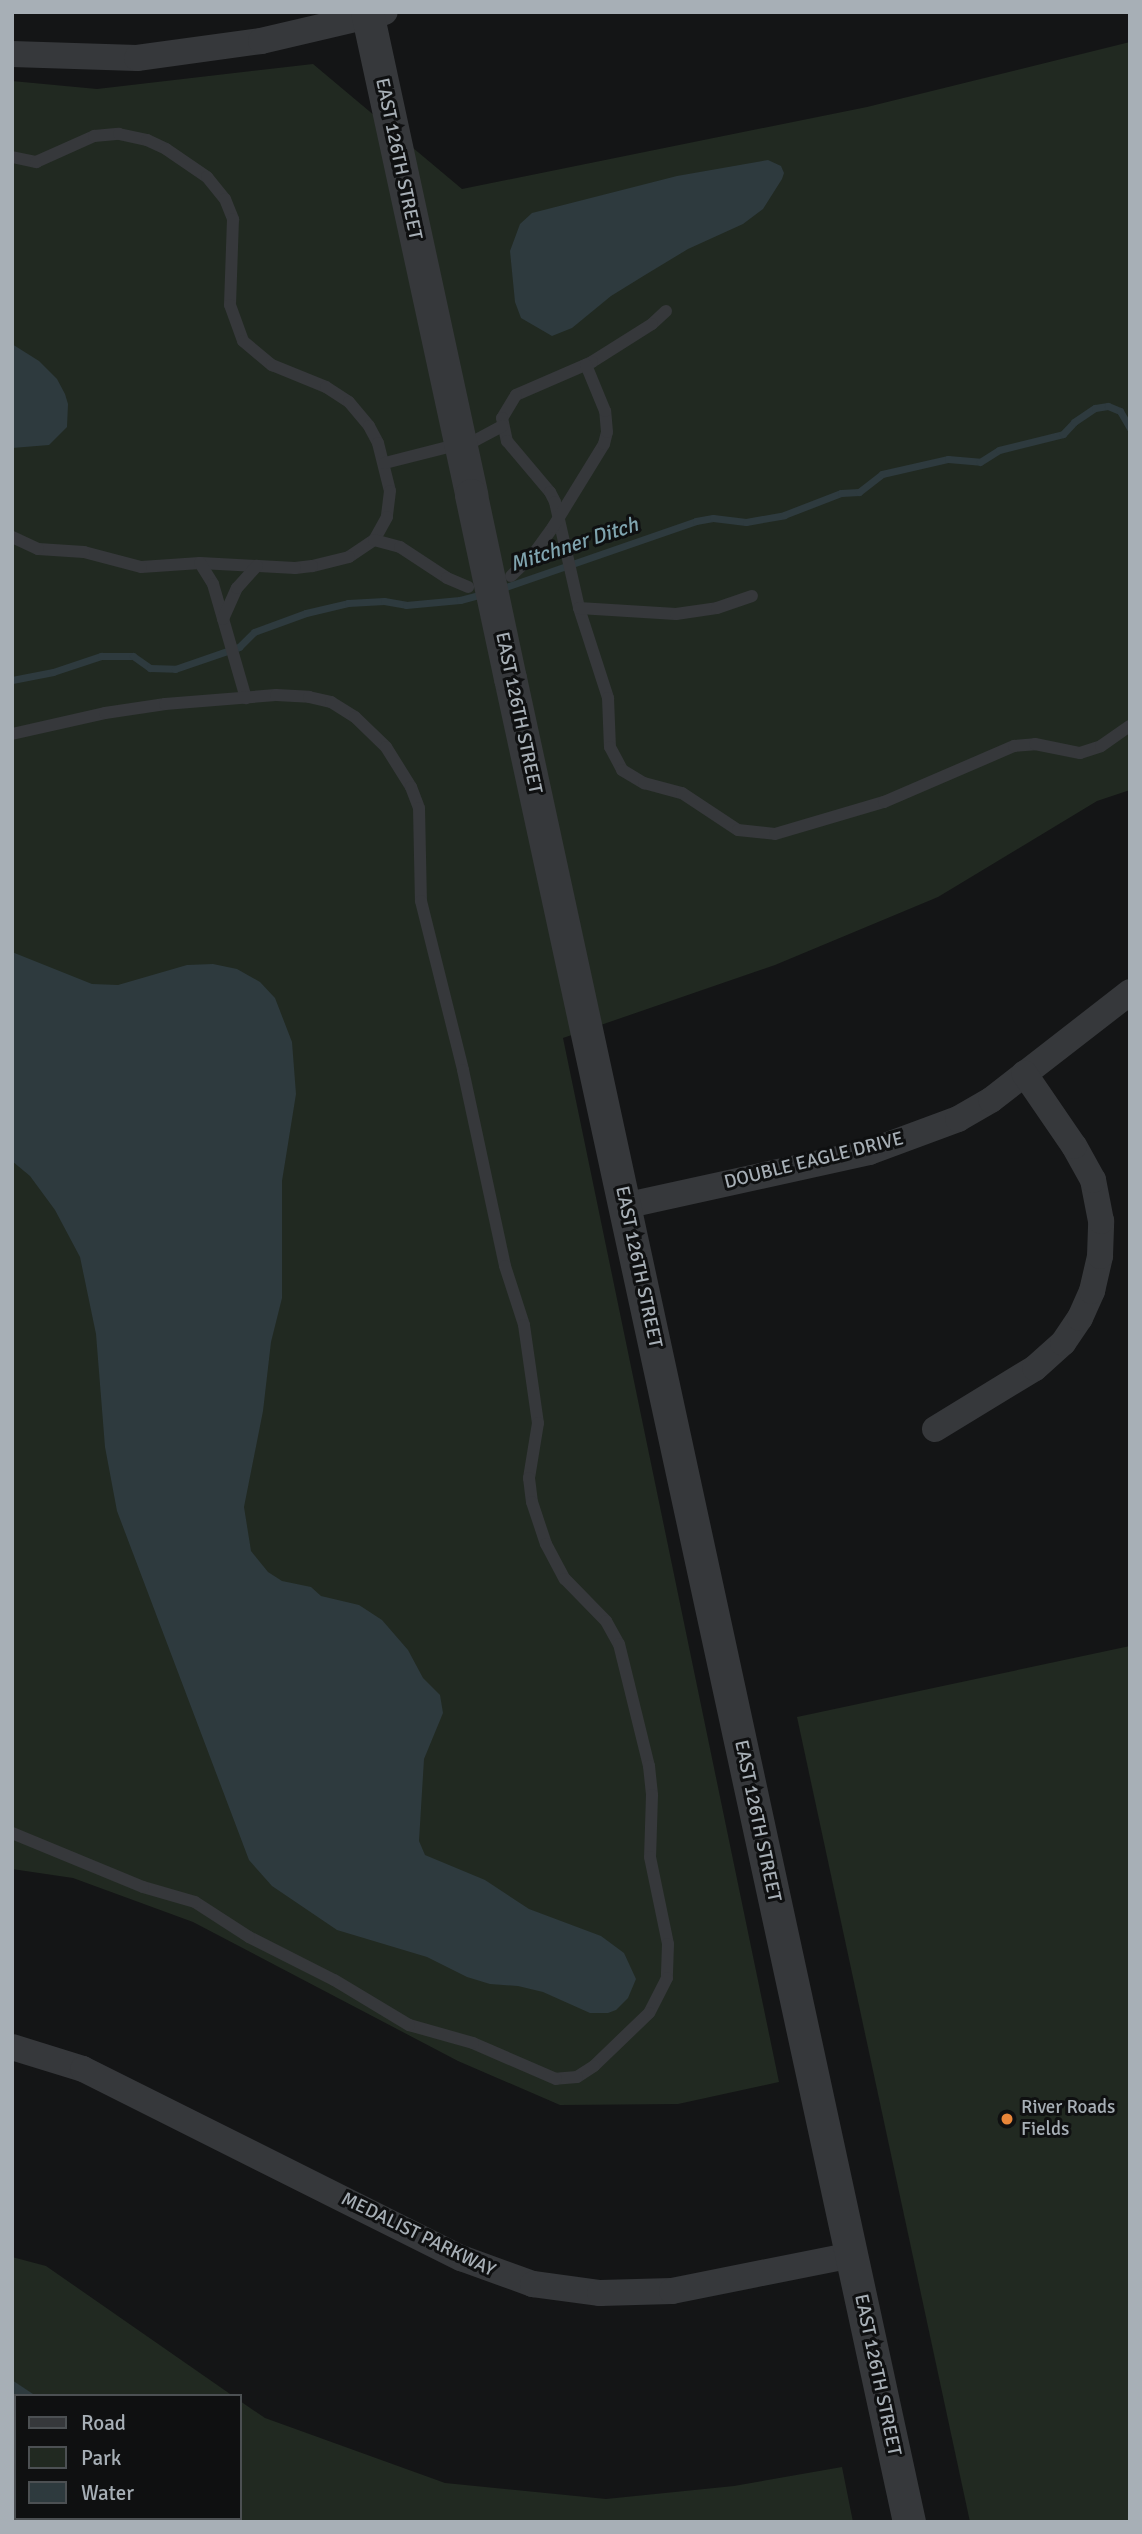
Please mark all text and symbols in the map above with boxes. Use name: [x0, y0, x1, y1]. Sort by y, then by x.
street label: EAST 126TH STREET: [370, 76, 426, 242]
water label: Mitchner Ditch: [507, 511, 641, 577]
street label: EAST 126TH STREET: [490, 630, 546, 796]
street label: DOUBLE EAGLE DRIVE: [722, 1128, 906, 1194]
street label: EAST 126TH STREET: [610, 1184, 666, 1350]
street label: EAST 126TH STREET: [729, 1738, 785, 1904]
place label: River Roads Fields: [1021, 2097, 1115, 2141]
marker: River Roads Fields: [999, 2111, 1015, 2127]
street label: MEDALIST PARKWAY: [337, 2188, 499, 2282]
street label: EAST 126TH STREET: [849, 2292, 905, 2458]
legend: [14, 2394, 242, 2520]
text: Road: [81, 2410, 126, 2436]
text: Park: [81, 2445, 121, 2471]
text: Water: [81, 2480, 134, 2506]

